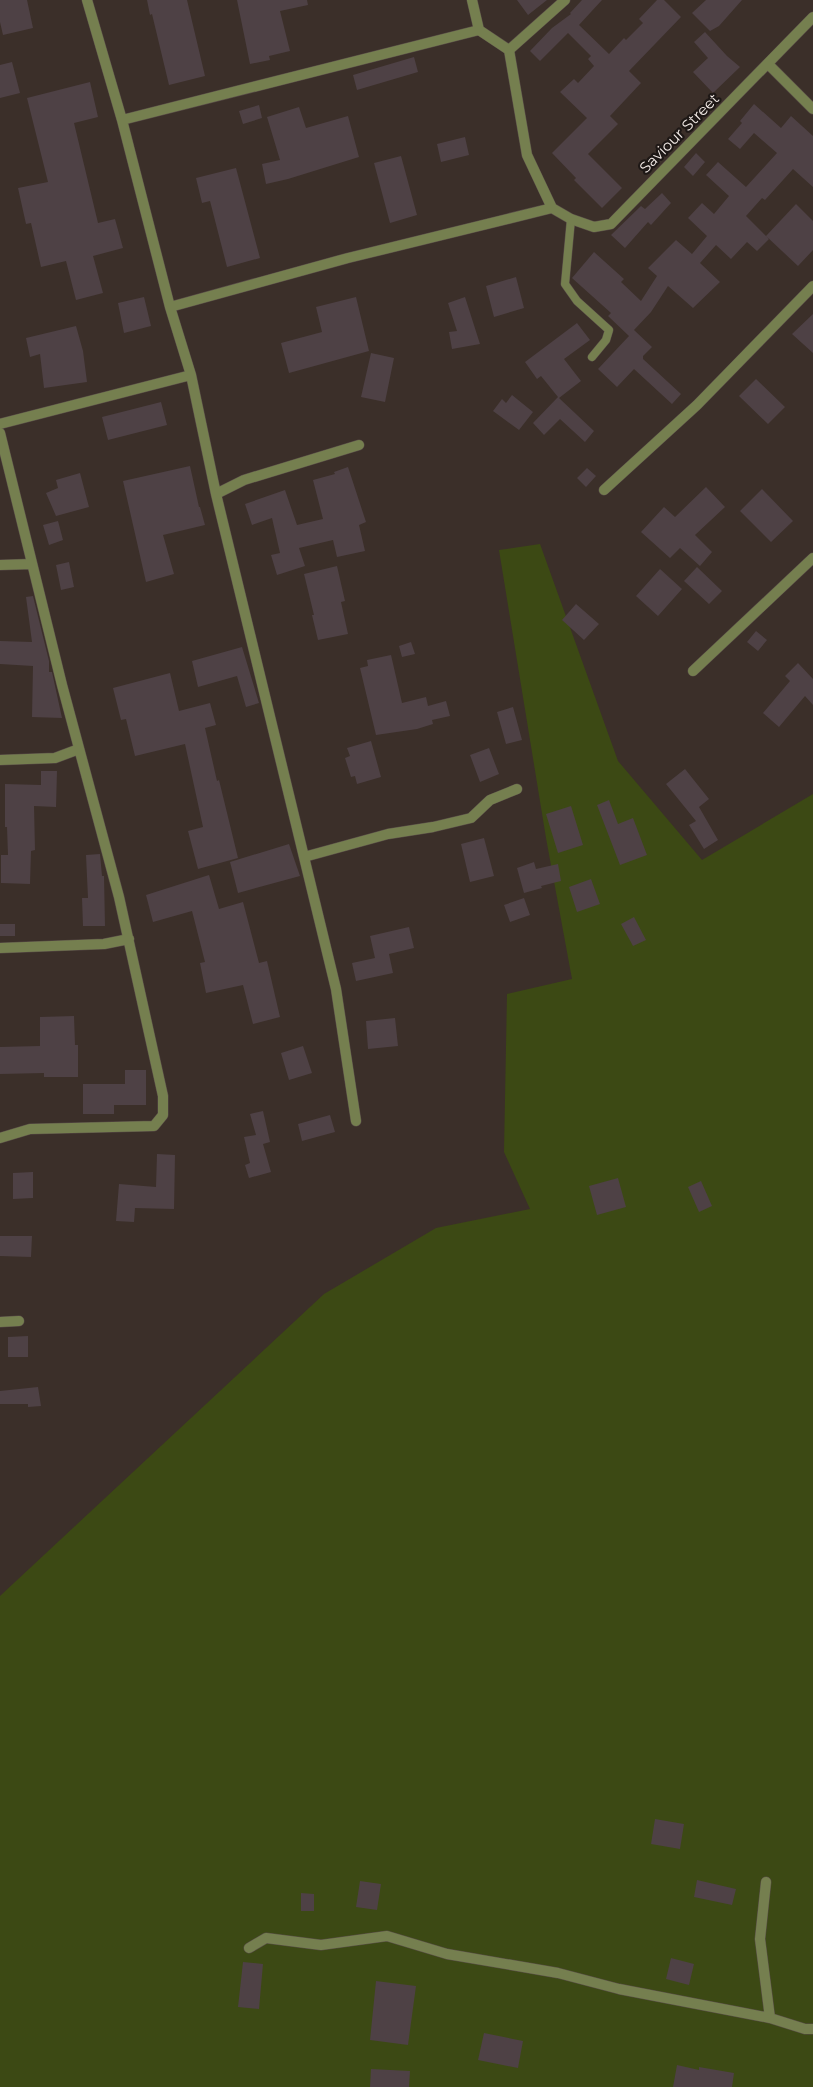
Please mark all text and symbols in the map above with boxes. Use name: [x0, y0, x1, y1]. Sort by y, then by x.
street label: Saviour Street: [635, 89, 723, 177]

